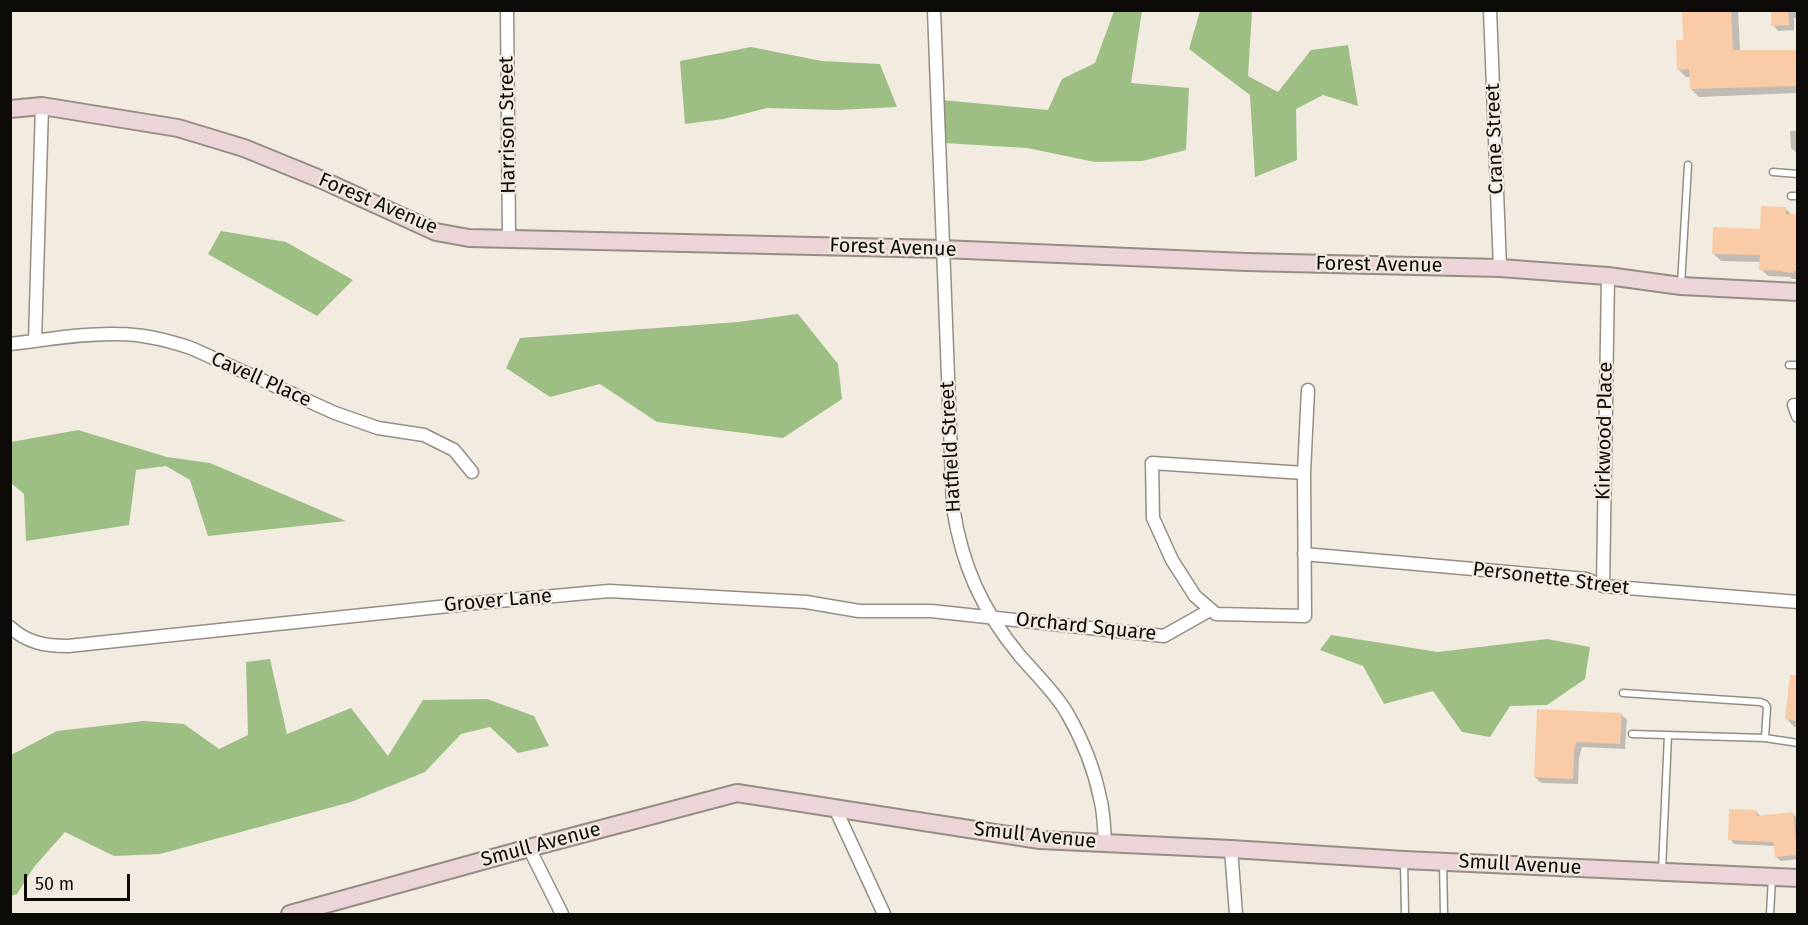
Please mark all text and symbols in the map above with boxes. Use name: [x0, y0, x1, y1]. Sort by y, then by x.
street label: Harrison Street: [495, 56, 521, 194]
street label: Crane Street: [1481, 83, 1509, 195]
street label: Forest Avenue: [315, 168, 441, 240]
street label: Forest Avenue: [829, 234, 957, 262]
street label: Forest Avenue: [1315, 252, 1443, 278]
street label: Cavell Place: [207, 347, 315, 413]
street label: Kirkwood Place: [1592, 362, 1618, 500]
street label: Hatfield Street: [936, 381, 966, 513]
street label: Personette Street: [1471, 557, 1631, 601]
street label: Grover Lane: [443, 584, 553, 618]
street label: Orchard Square: [1015, 608, 1157, 646]
street label: Smull Avenue: [478, 817, 604, 873]
street label: Smull Avenue: [973, 818, 1097, 854]
street label: Smull Avenue: [1458, 850, 1582, 880]
scale bar: [27, 862, 134, 900]
text: 50 m: [35, 873, 74, 895]

